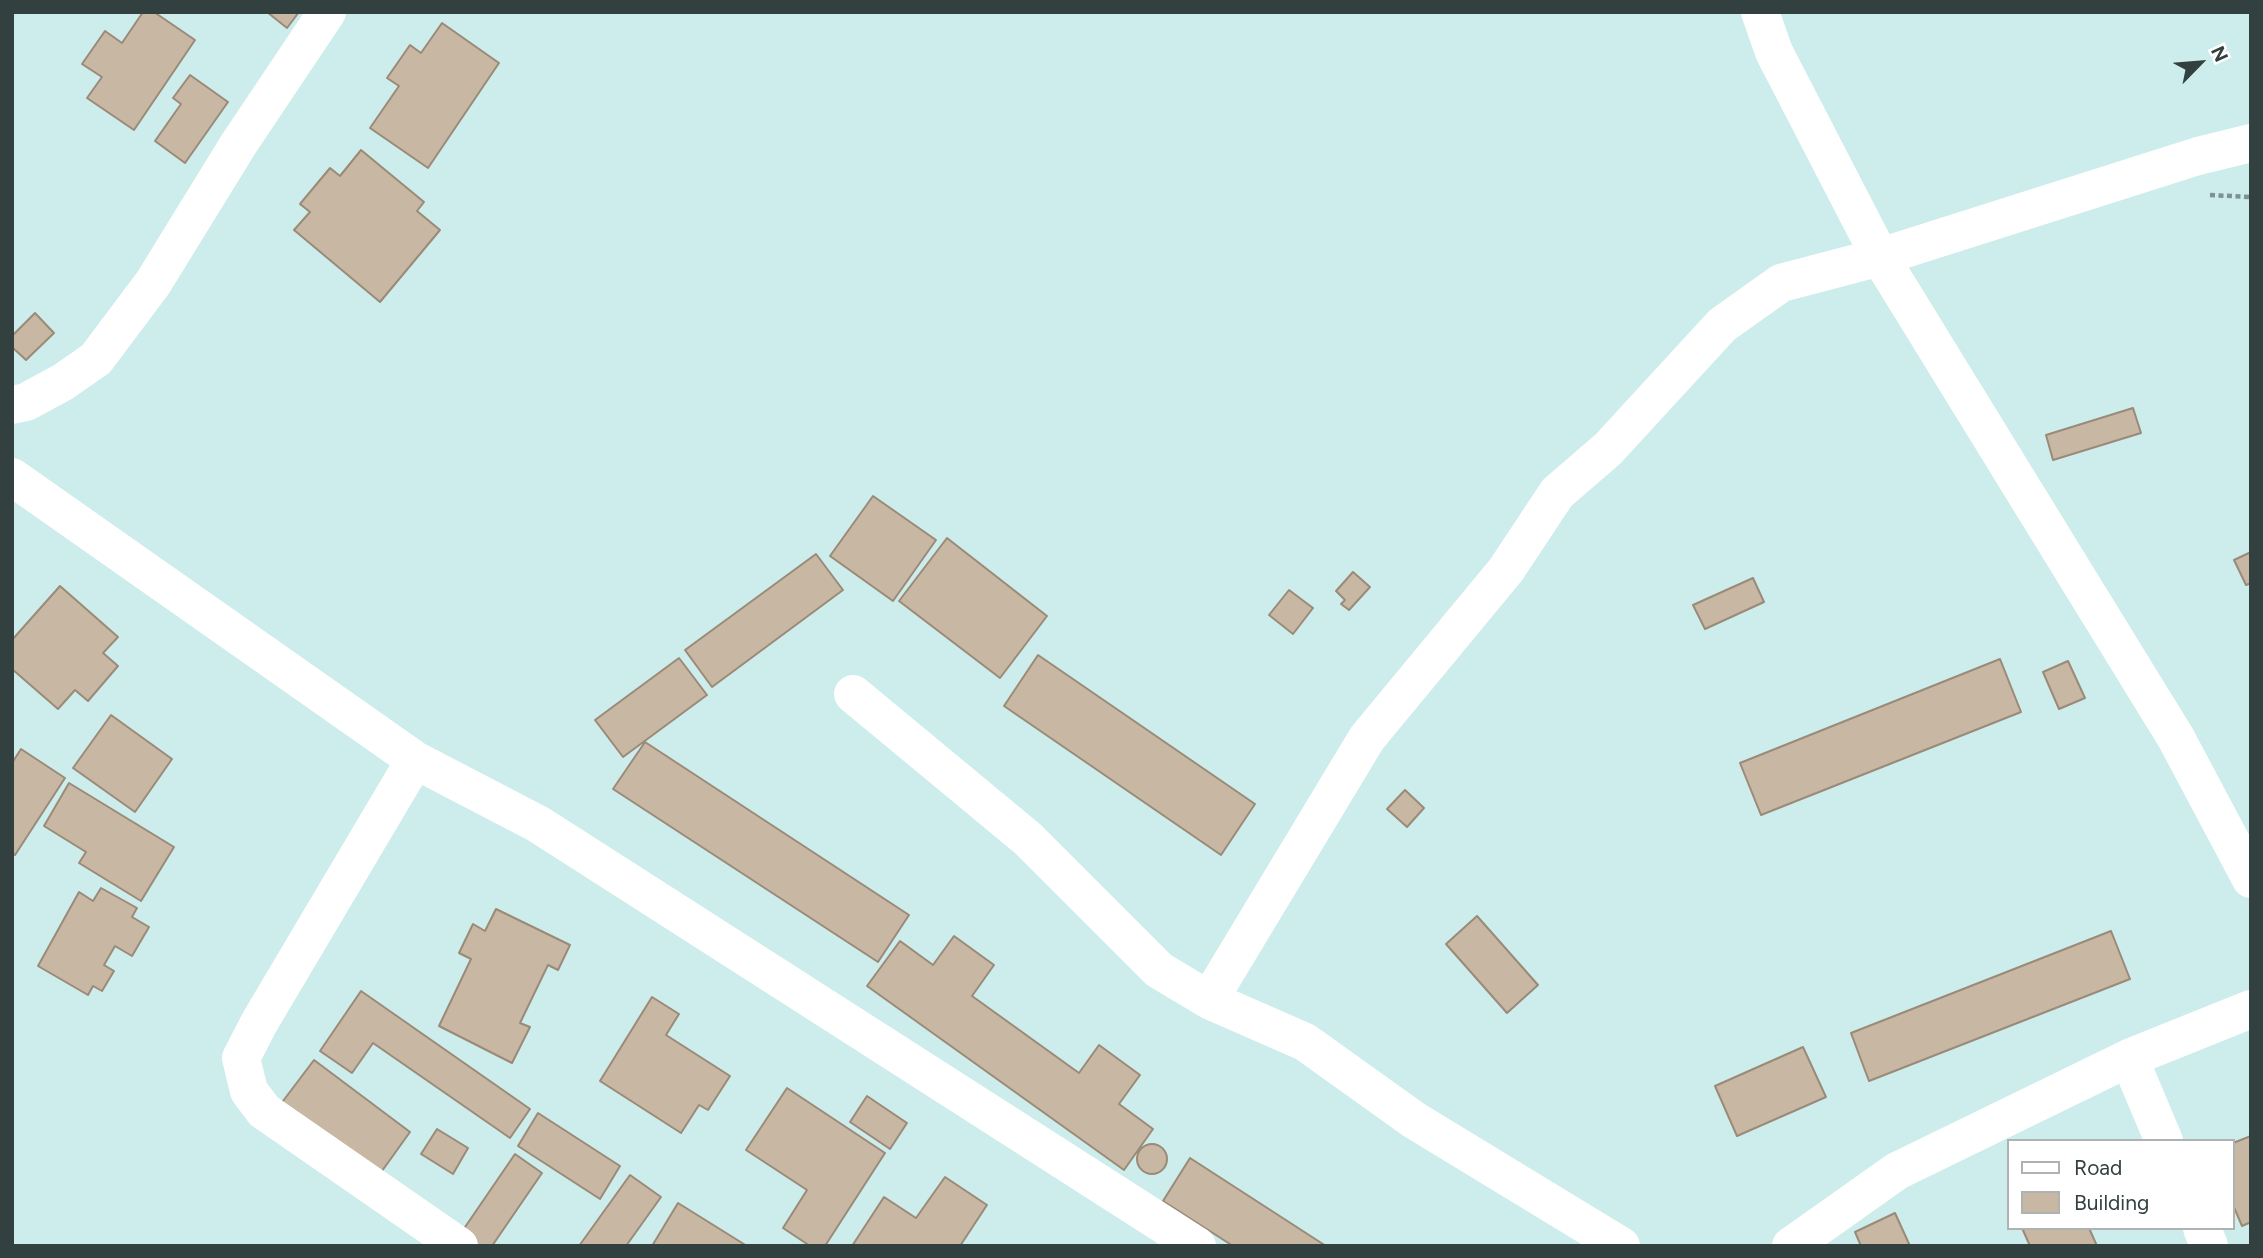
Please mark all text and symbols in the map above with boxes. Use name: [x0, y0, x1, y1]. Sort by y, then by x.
north arrow: [2165, 28, 2235, 98]
text: N: [2206, 42, 2233, 65]
legend: [2008, 1139, 2235, 1230]
text: Road: [2074, 1155, 2122, 1180]
text: Building: [2074, 1190, 2149, 1215]

